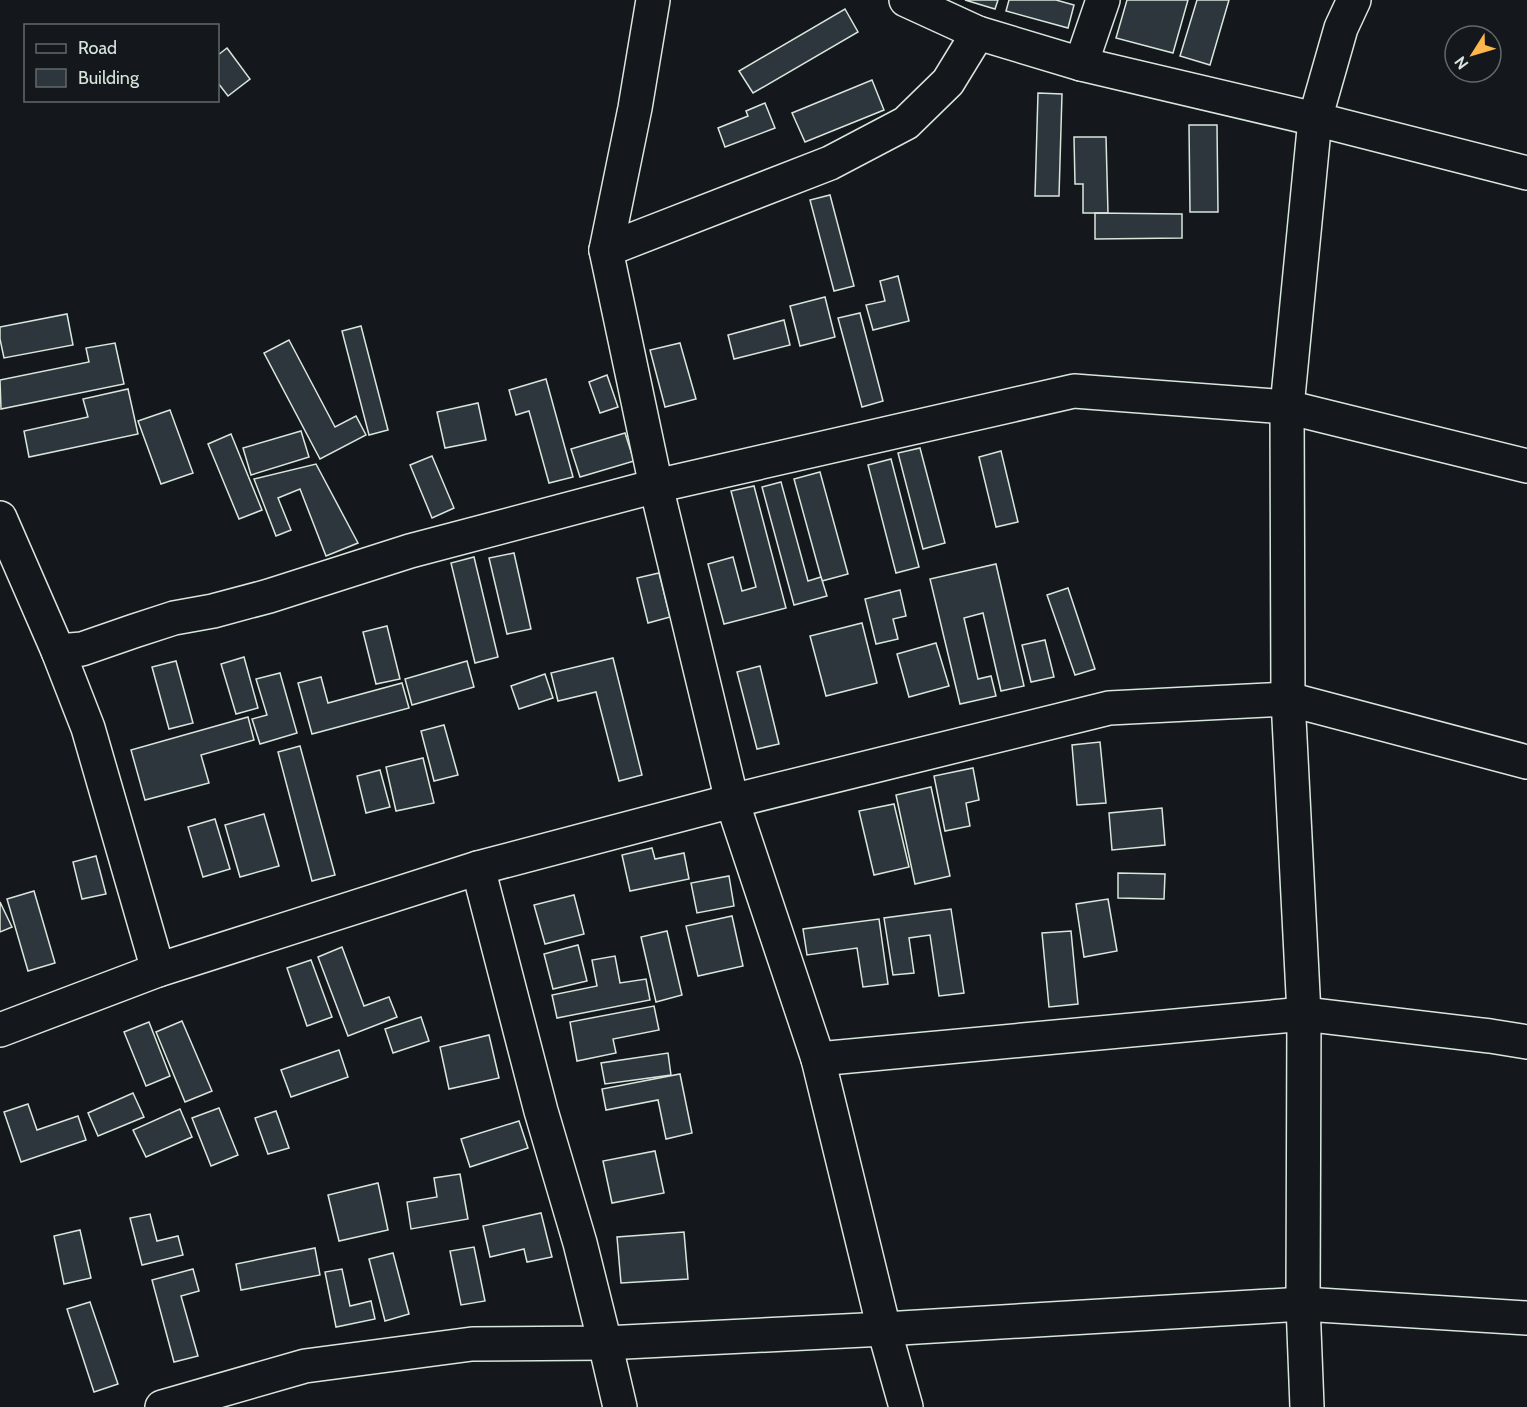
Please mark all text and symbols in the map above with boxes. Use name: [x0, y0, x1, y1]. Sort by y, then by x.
legend: [24, 24, 219, 102]
north arrow: [1443, 24, 1503, 84]
text: Road: [78, 37, 117, 59]
text: N: [1450, 52, 1472, 73]
text: Building: [78, 67, 140, 89]

